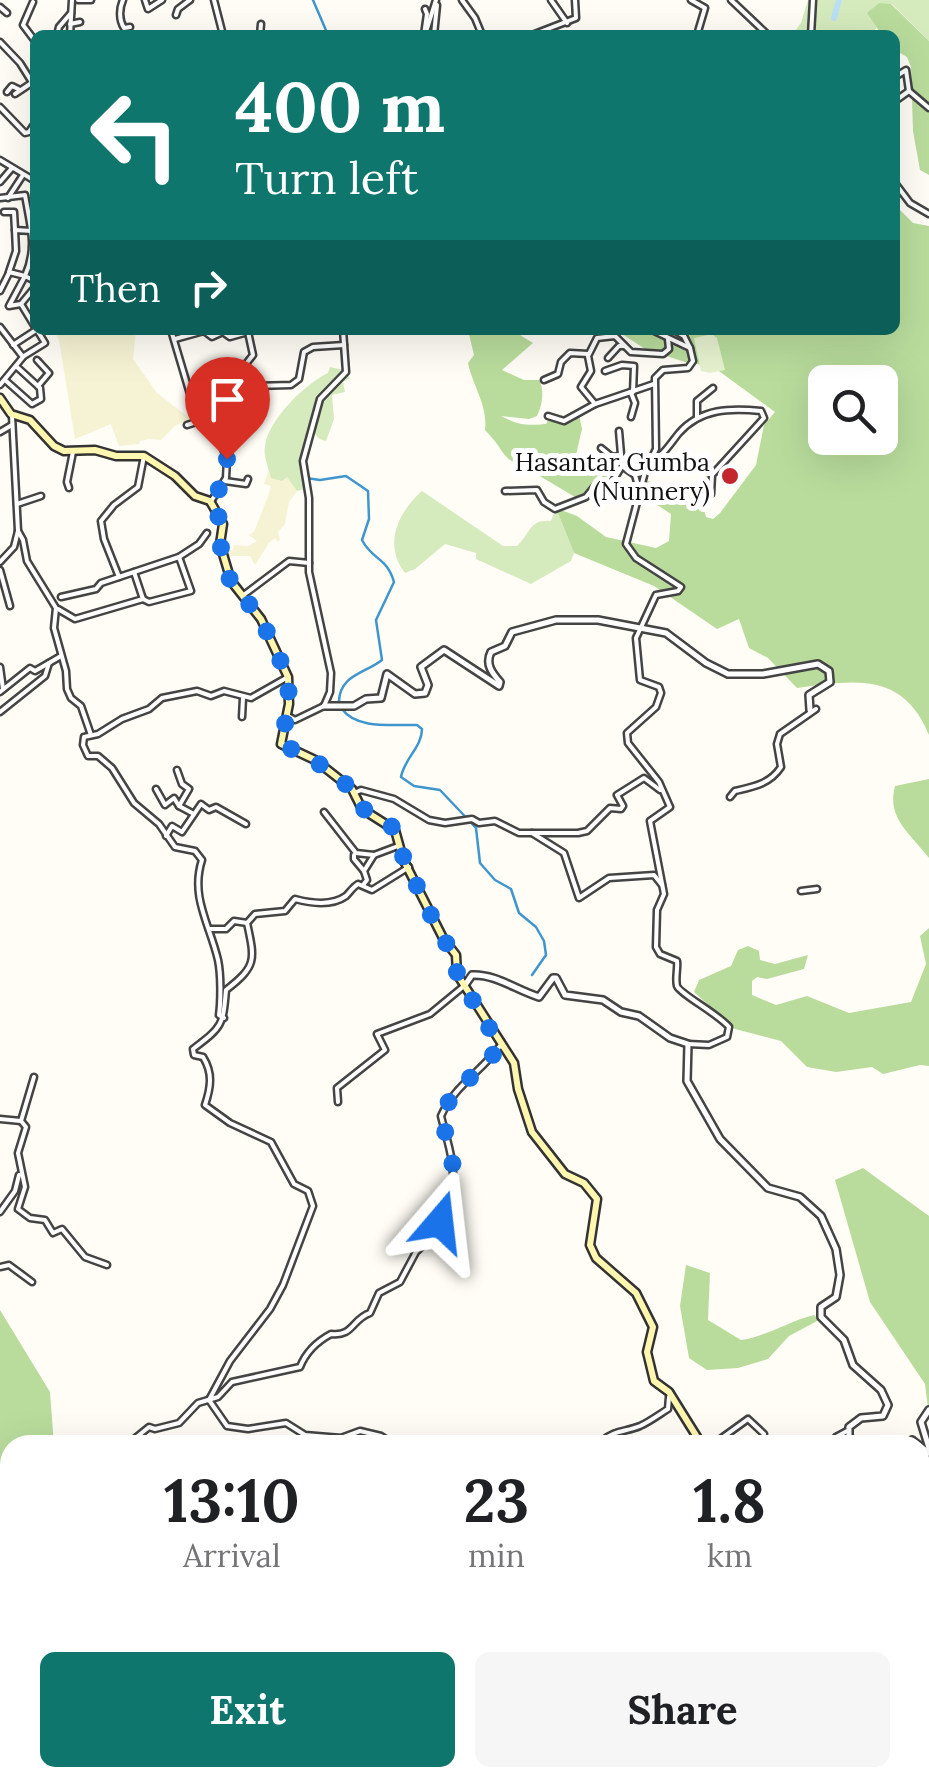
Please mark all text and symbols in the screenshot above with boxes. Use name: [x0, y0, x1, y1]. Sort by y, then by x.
text: 400 m: [235, 62, 445, 151]
icon: left: [70, 70, 200, 200]
text: Turn left: [235, 149, 418, 206]
icon: right: [181, 260, 236, 315]
text: Then: [70, 264, 161, 312]
pin: [185, 357, 270, 460]
map controls: [808, 365, 898, 455]
button: search: [808, 365, 898, 455]
icon: arrive: [200, 372, 255, 427]
place label: Hasantar Gumba (Nunnery): [515, 446, 710, 507]
marker: Hasantar Gumba (Nunnery): [719, 465, 741, 487]
position arrow: [388, 1170, 492, 1274]
text: 13:10: [164, 1462, 300, 1538]
text: 23: [464, 1462, 529, 1538]
text: 1.8: [693, 1462, 766, 1538]
text: Arrival: [183, 1535, 281, 1576]
text: min: [468, 1535, 525, 1576]
text: km: [707, 1535, 753, 1576]
button: Exit: [40, 1652, 455, 1767]
button: Share: [475, 1652, 890, 1767]

